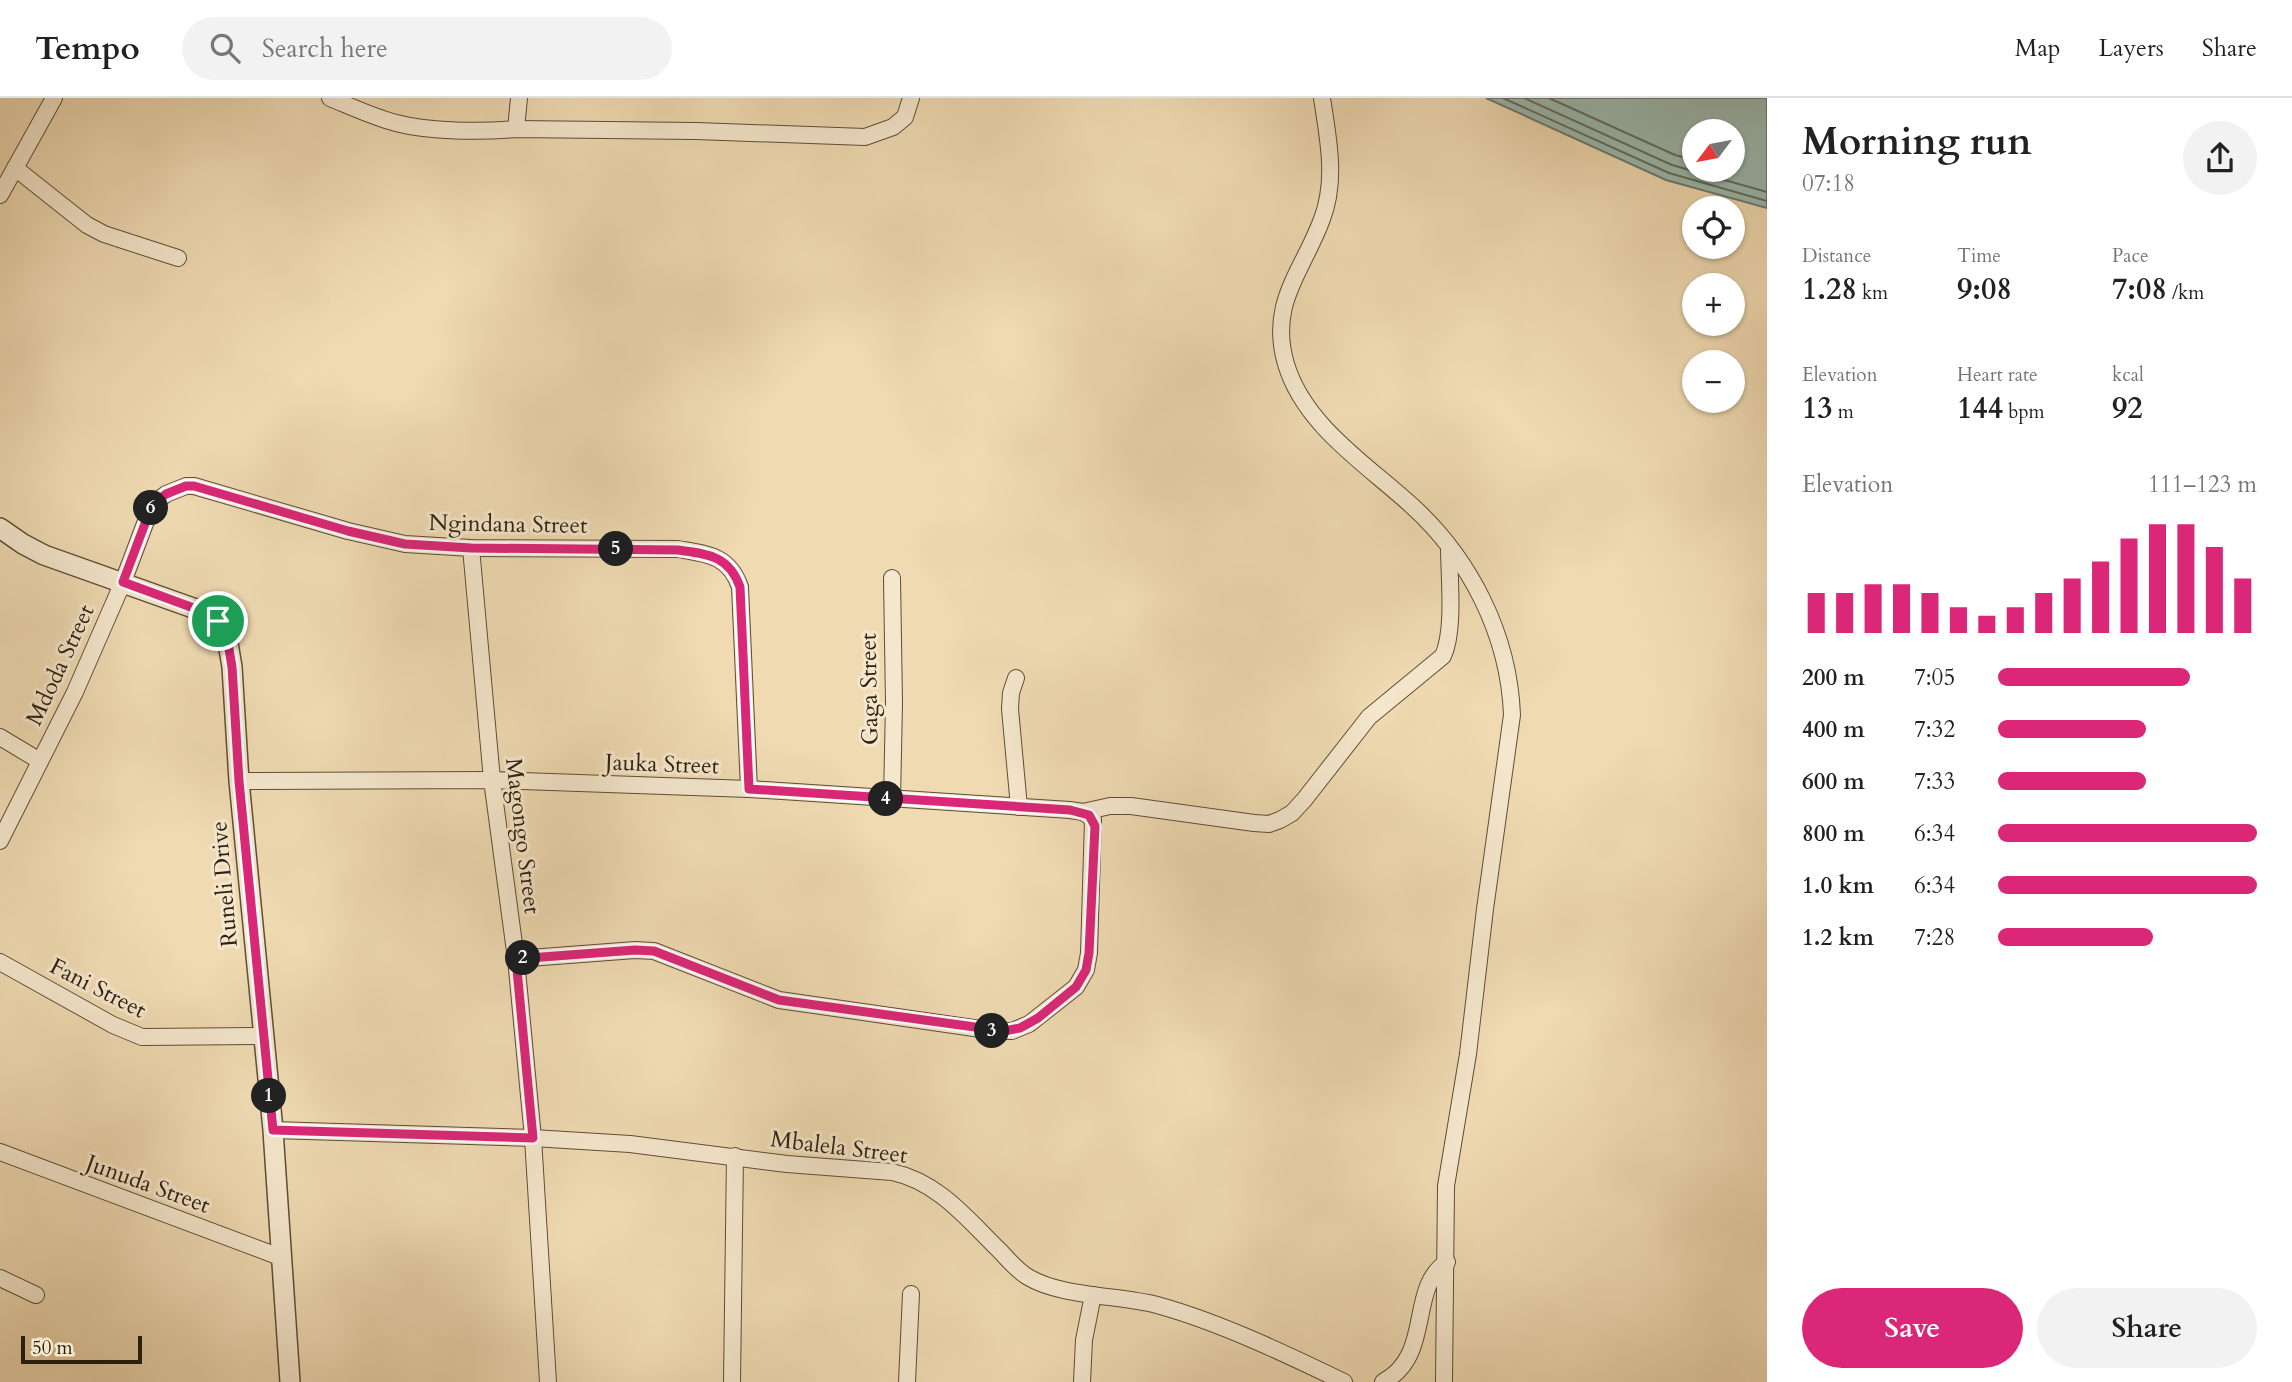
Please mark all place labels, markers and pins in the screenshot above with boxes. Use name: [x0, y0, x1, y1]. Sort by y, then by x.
pin: 6: [134, 490, 168, 526]
pin: 5: [598, 532, 634, 566]
pin: [188, 591, 248, 651]
pin: 4: [868, 782, 903, 816]
pin: 2: [505, 940, 540, 976]
pin: 3: [974, 1014, 1010, 1048]
pin: 1: [252, 1079, 286, 1114]

